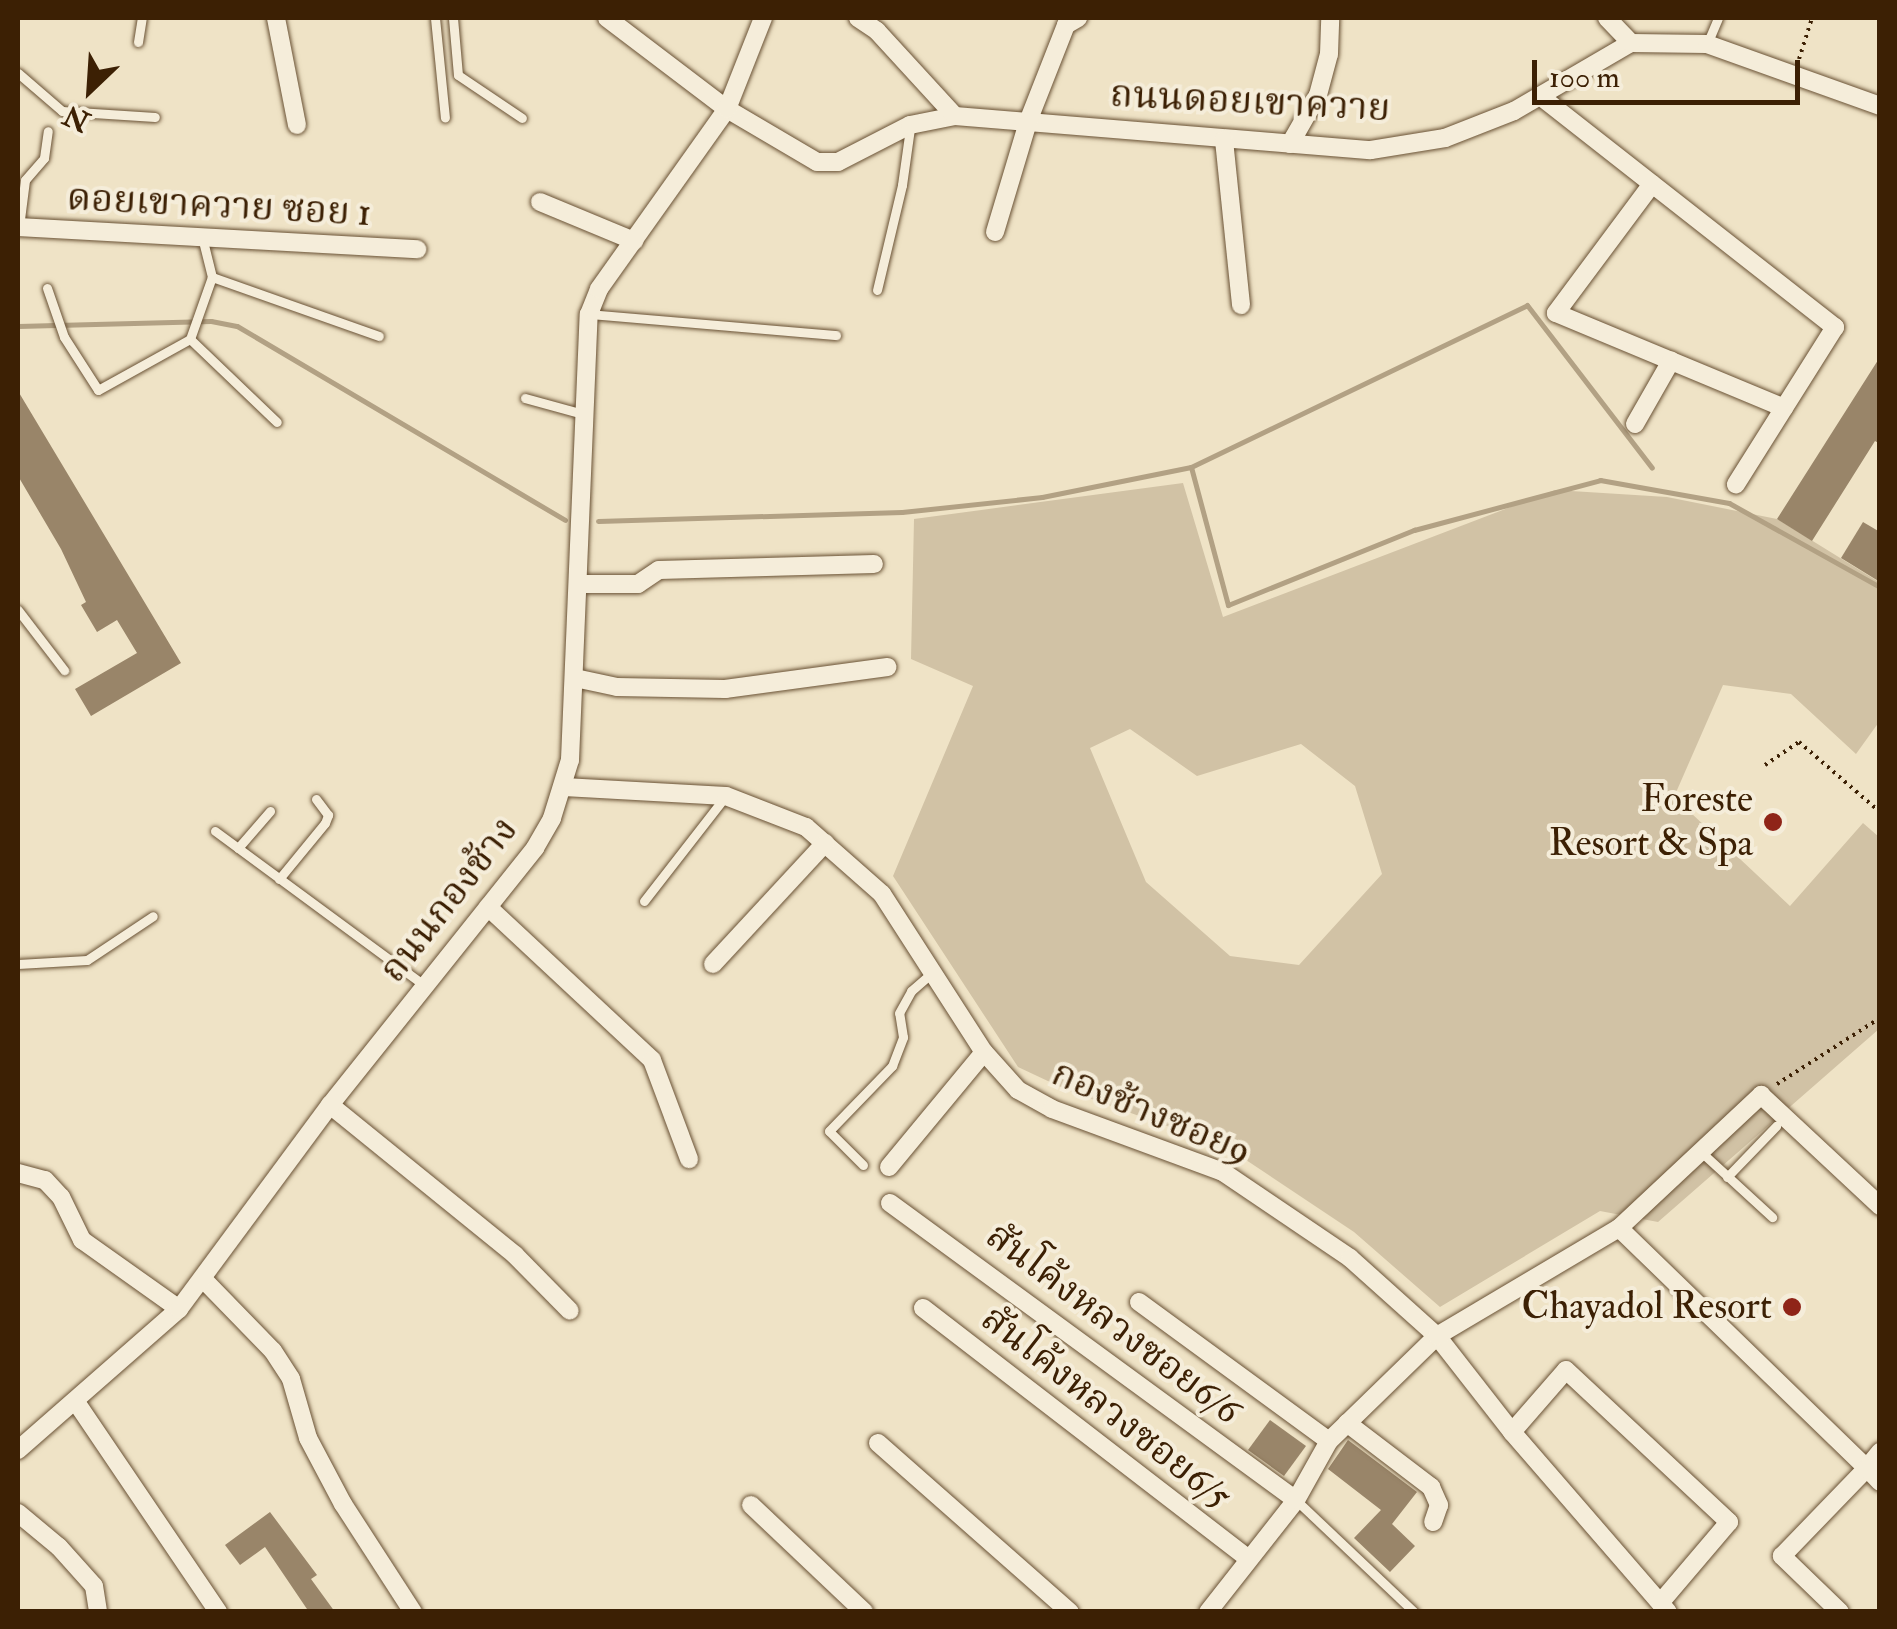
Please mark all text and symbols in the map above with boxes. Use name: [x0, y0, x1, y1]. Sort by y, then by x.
north arrow: [40, 40, 140, 140]
scale bar: [1537, 40, 1804, 102]
text: 100 m: [1549, 59, 1620, 96]
street label: ถนนดอยเขาควาย: [1109, 72, 1391, 132]
text: N: [58, 96, 96, 139]
street label: ดอยเขาควาย ซอย 1: [66, 175, 372, 237]
place label: Foreste Resort & Spa: [1549, 777, 1753, 866]
street label: ถนนกองช้าง: [370, 808, 528, 992]
marker: Foreste Resort & Spa: [1762, 811, 1784, 833]
street label: กองช้างซอย9: [1045, 1051, 1257, 1175]
street label: สันโค้งหลวงซอย6/6: [977, 1213, 1249, 1435]
place label: Chayadol Resort: [1522, 1284, 1772, 1330]
street label: สันโค้งหลวงซอย6/5: [972, 1296, 1240, 1520]
marker: Chayadol Resort: [1781, 1296, 1803, 1318]

